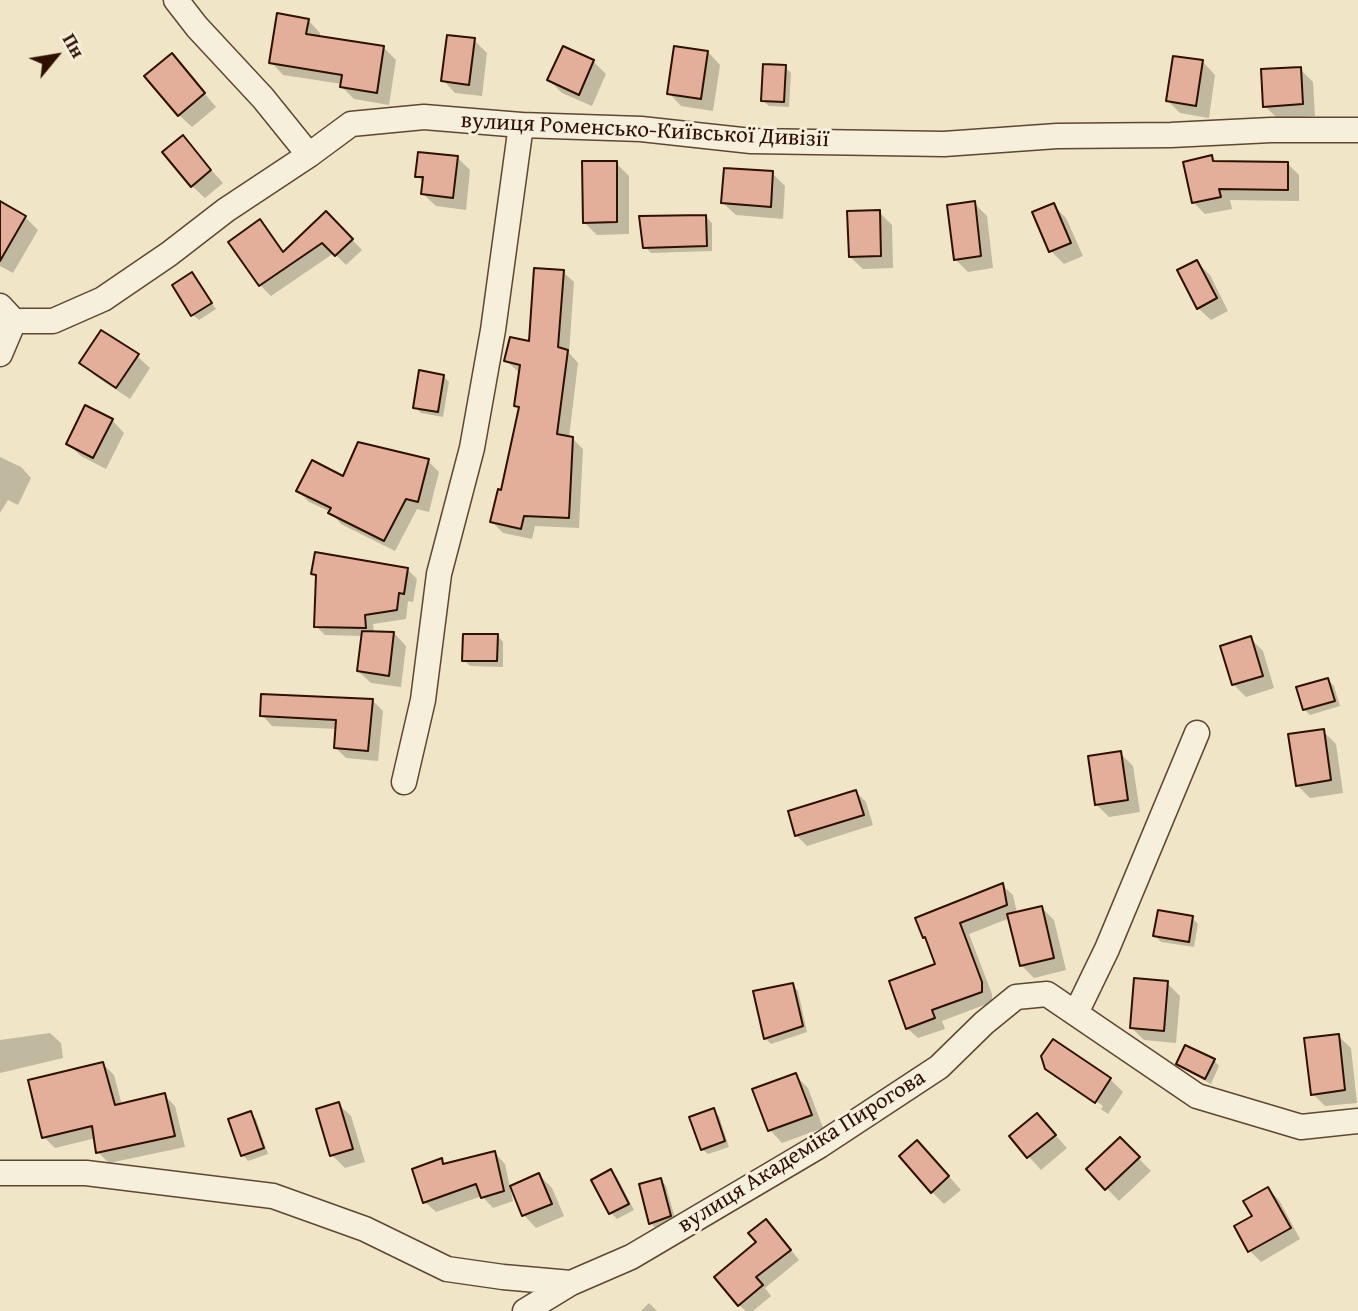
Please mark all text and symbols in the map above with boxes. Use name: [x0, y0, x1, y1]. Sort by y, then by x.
north arrow: [21, 21, 91, 91]
text: Пн: [56, 28, 92, 63]
street label: вулиця Роменсько-Київської Дивізії: [460, 108, 830, 154]
street label: вулиця Академіка Пирогова: [673, 1064, 931, 1240]

